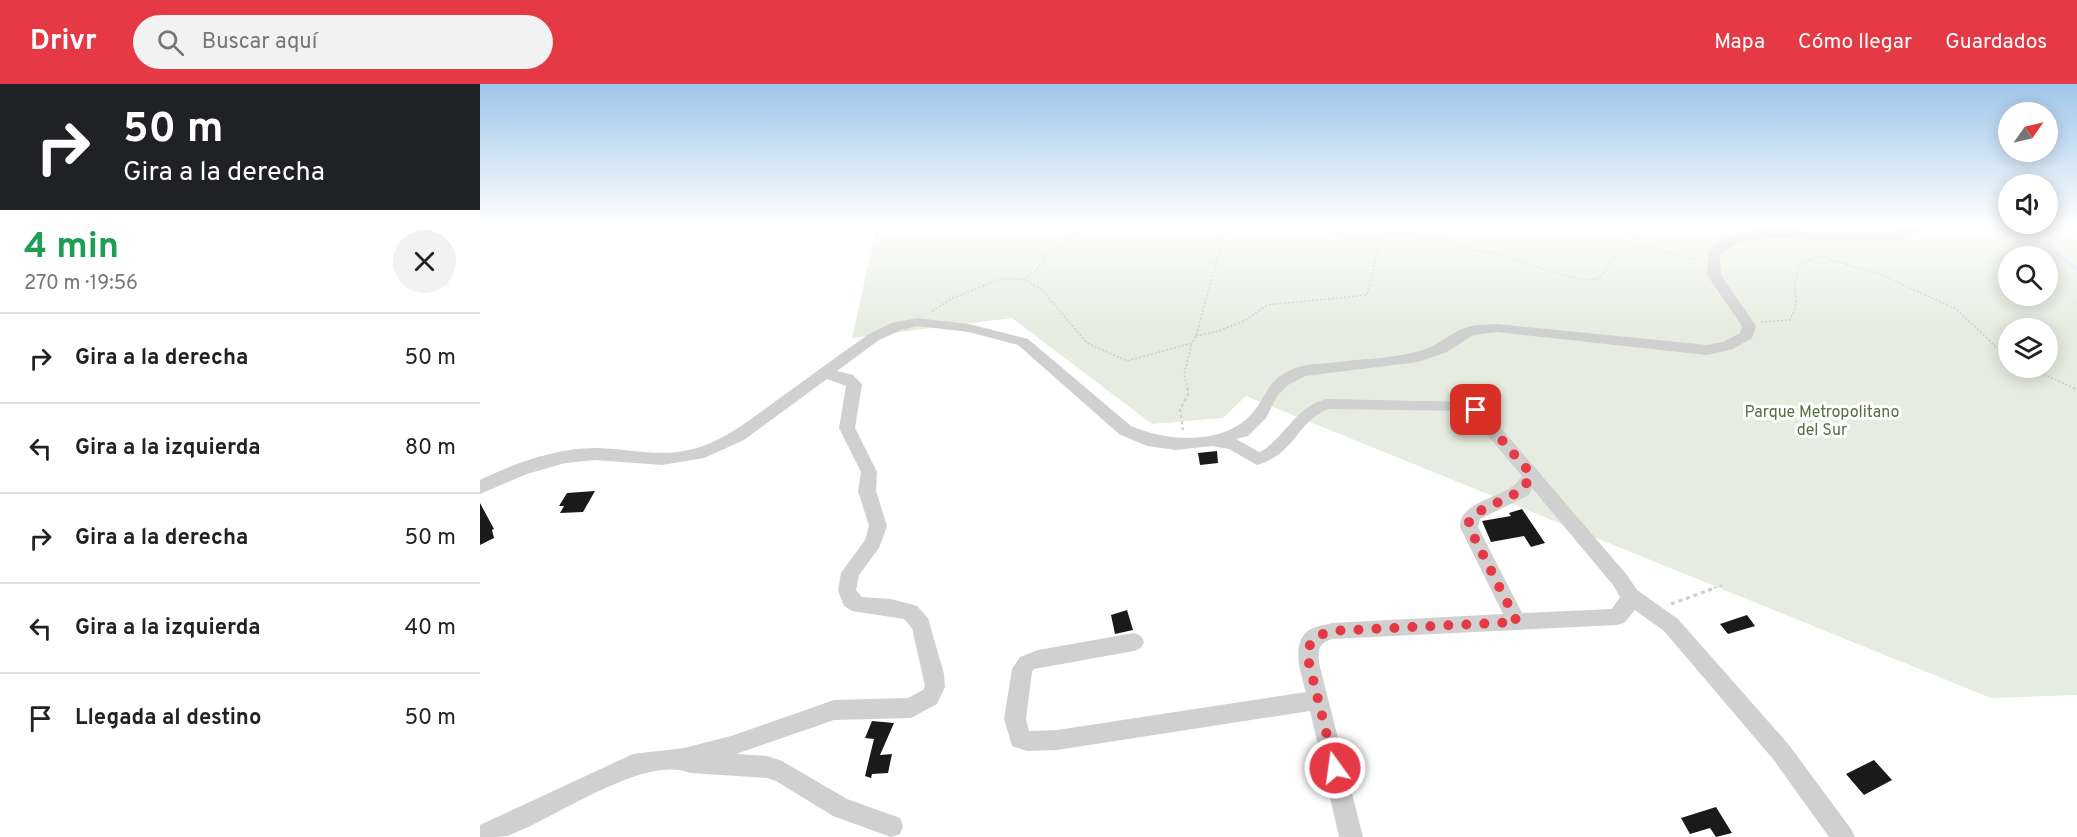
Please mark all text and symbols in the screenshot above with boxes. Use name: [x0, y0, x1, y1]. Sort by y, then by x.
search box: [133, 15, 553, 69]
text: Drivr: [30, 24, 97, 60]
icon: search: [154, 26, 187, 59]
text: Buscar aquí: [202, 29, 317, 56]
text: Mapa: [1714, 29, 1765, 56]
text: Cómo llegar: [1798, 29, 1912, 56]
text: Guardados: [1945, 29, 2047, 56]
north arrow: [1998, 102, 2058, 162]
map controls: [1998, 102, 2058, 378]
text: 50 m: [123, 104, 224, 157]
icon: right: [24, 108, 102, 186]
text: Gira a la derecha: [123, 156, 325, 190]
button: sound: [1998, 174, 2058, 234]
text: 4 min: [24, 225, 119, 271]
button: close: [393, 230, 456, 293]
button: search: [1998, 246, 2058, 306]
text: 270 m · 19:56: [24, 271, 138, 297]
button: layers: [1998, 318, 2058, 378]
icon: right: [24, 342, 57, 375]
text: Gira a la derecha: [75, 345, 248, 372]
text: 50 m: [404, 345, 456, 372]
pin: [1450, 384, 1501, 435]
icon: arrive: [1459, 393, 1492, 426]
park label: Parque Metropolitano del Sur: [1744, 403, 1900, 441]
icon: left: [24, 432, 57, 465]
text: Gira a la izquierda: [75, 435, 261, 462]
text: 80 m: [405, 435, 456, 462]
icon: right: [24, 522, 57, 555]
text: Gira a la derecha: [75, 525, 248, 552]
text: 50 m: [404, 525, 456, 552]
icon: left: [24, 612, 57, 645]
text: Gira a la izquierda: [75, 615, 261, 642]
text: 40 m: [404, 615, 456, 642]
icon: arrive: [24, 702, 57, 735]
text: Llegada al destino: [75, 705, 261, 732]
text: 50 m: [404, 705, 456, 732]
position arrow: [1303, 736, 1367, 800]

